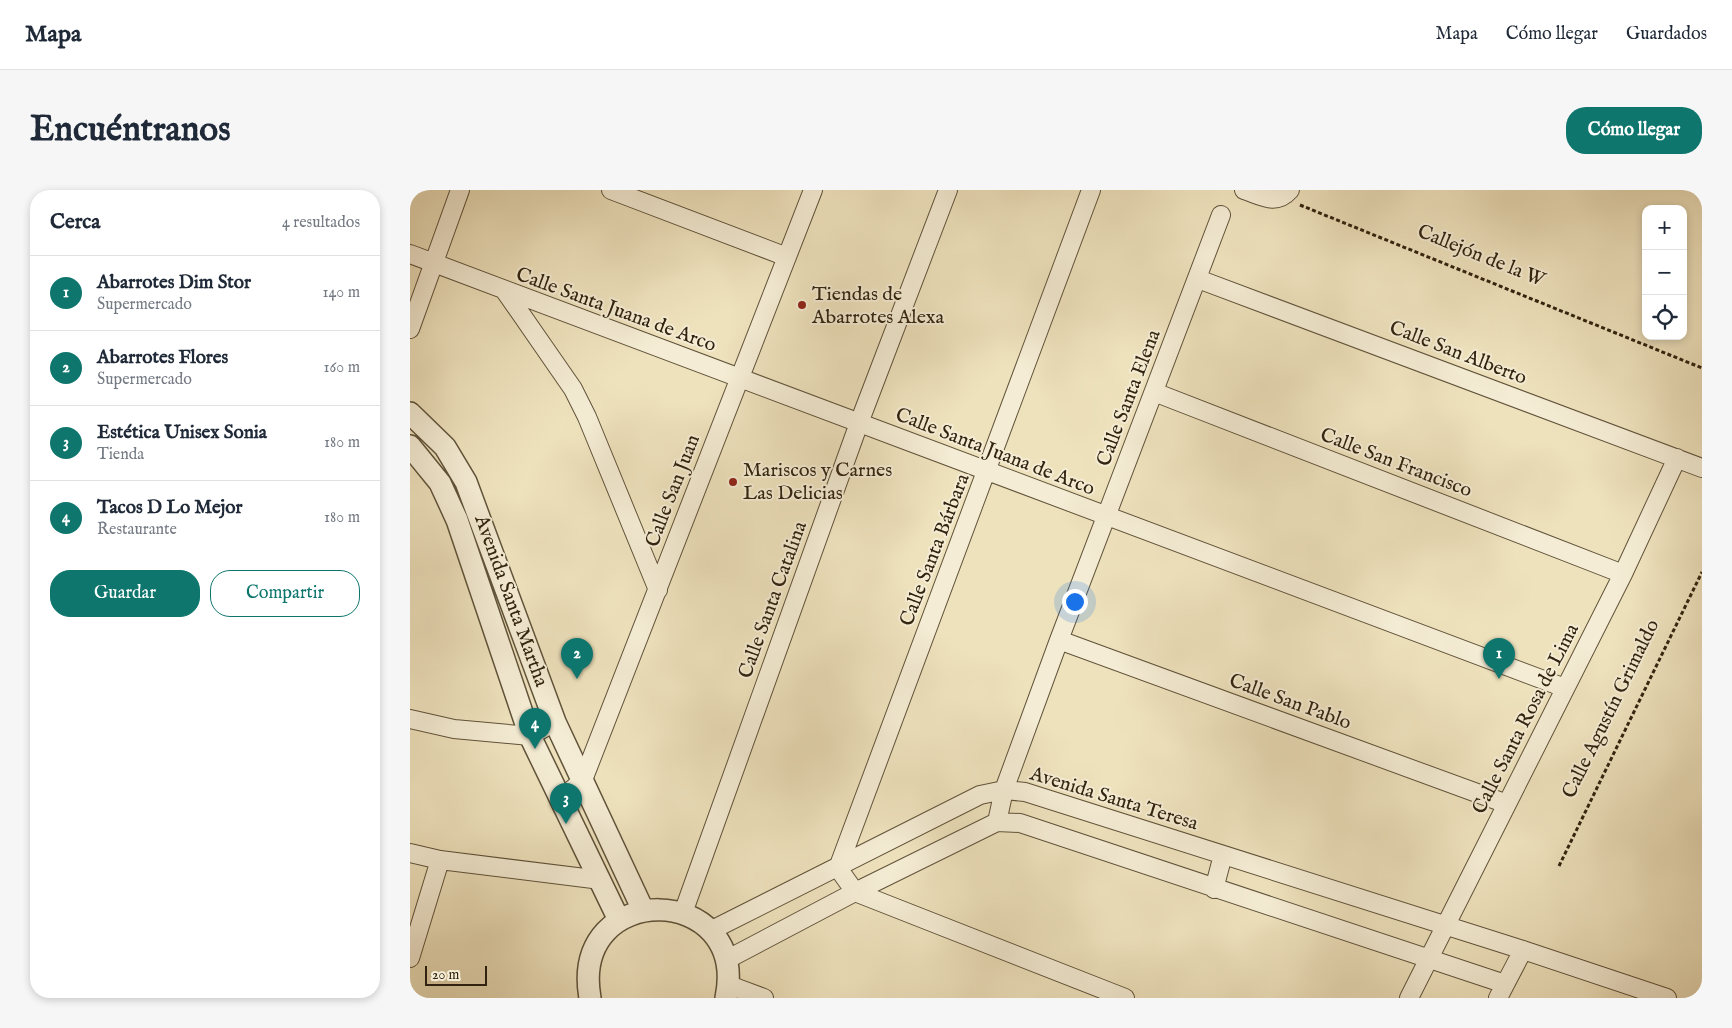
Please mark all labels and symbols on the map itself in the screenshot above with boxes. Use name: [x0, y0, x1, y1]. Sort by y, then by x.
street label: Callejón de la W: [1414, 219, 1549, 293]
street label: Calle Santa Juana de Arco: [512, 262, 720, 358]
place label: Tiendas de Abarrotes Alexa: [811, 282, 945, 330]
marker: Tiendas de Abarrotes Alexa: [796, 299, 808, 311]
street label: Calle San Alberto: [1386, 315, 1530, 391]
street label: Calle Santa Elena: [1091, 326, 1167, 470]
street label: Calle Santa Juana de Arco: [892, 402, 1098, 502]
street label: Calle San Francisco: [1317, 423, 1476, 504]
street label: Calle San Juan: [640, 431, 706, 551]
place label: Mariscos y Carnes Las Delicias: [743, 458, 892, 506]
street label: Calle Santa Bárbara: [894, 470, 976, 630]
marker: Mariscos y Carnes Las Delicias: [727, 476, 739, 488]
street label: Avenida Santa Martha: [468, 511, 554, 691]
street label: Calle Santa Catalina: [733, 518, 813, 682]
your location: [1062, 589, 1088, 615]
street label: Calle Agustín Grimaldo: [1557, 615, 1665, 803]
street label: Calle Santa Rosa de Lima: [1467, 619, 1585, 818]
pin: 2: [561, 638, 593, 679]
pin: 1: [1483, 638, 1515, 679]
street label: Calle San Pablo: [1226, 668, 1355, 736]
pin: 4: [519, 708, 551, 749]
street label: Avenida Santa Teresa: [1026, 761, 1201, 837]
pin: 3: [550, 783, 582, 824]
scale bar: [425, 963, 488, 986]

